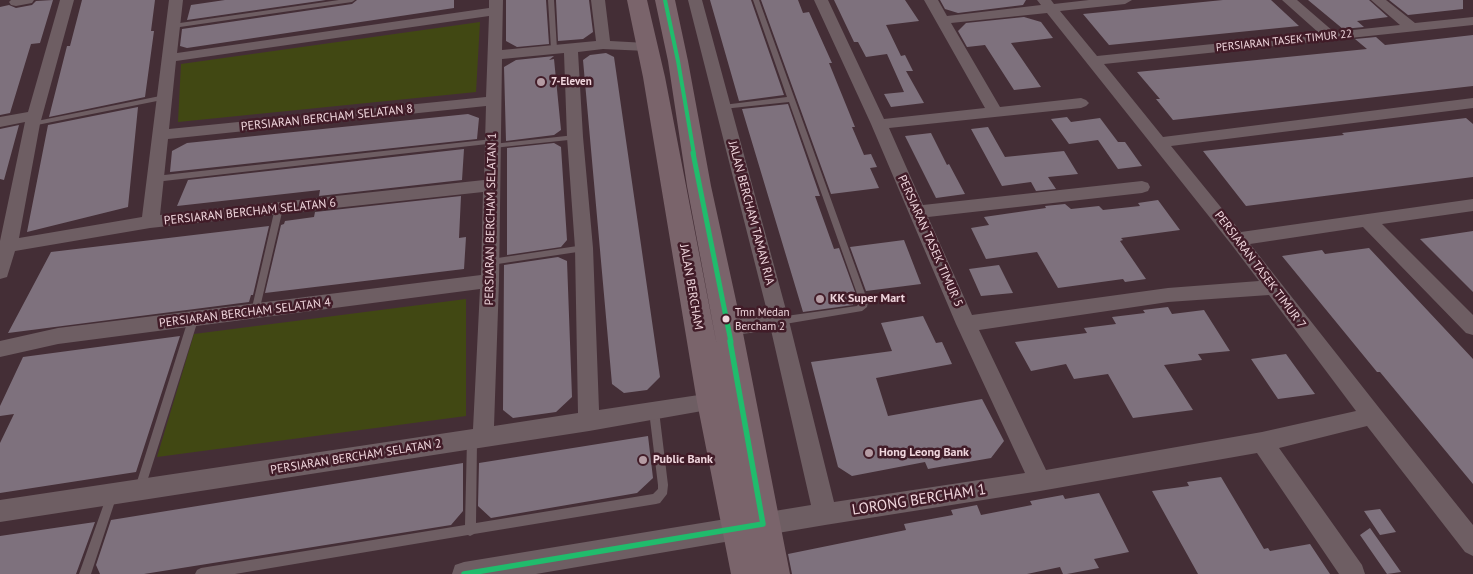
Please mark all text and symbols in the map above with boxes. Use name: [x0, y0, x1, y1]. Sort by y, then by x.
street label: PERSIARAN TASEK TIMUR 22: [1215, 27, 1353, 55]
place label: 7-Eleven: [551, 75, 592, 89]
marker: 7-Eleven: [535, 76, 547, 88]
street label: PERSIARAN BERCHAM SELATAN 8: [240, 102, 414, 134]
street label: PERSIARAN BERCHAM SELATAN 1: [482, 132, 500, 306]
street label: JALAN BERCHAM TAMAN RIA: [725, 140, 777, 286]
street label: PERSIARAN TASEK TIMUR 5: [894, 173, 966, 309]
street label: PERSIARAN BERCHAM SELATAN 6: [163, 196, 337, 228]
street label: PERSIARAN TASEK TIMUR 7: [1211, 209, 1309, 331]
street label: JALAN BERCHAM: [676, 243, 706, 331]
place label: KK Super Mart: [830, 292, 905, 306]
marker: KK Super Mart: [814, 293, 826, 305]
street label: PERSIARAN BERCHAM SELATAN 4: [158, 295, 332, 331]
place label: Tmn Medan Bercham 2: [735, 306, 790, 332]
marker: Tmn Medan Bercham 2: [721, 314, 731, 324]
street label: PERSIARAN BERCHAM SELATAN 2: [269, 436, 443, 478]
place label: Hong Leong Bank: [879, 446, 969, 460]
marker: Hong Leong Bank: [863, 447, 875, 459]
place label: Public Bank: [653, 453, 713, 467]
marker: Public Bank: [637, 454, 649, 466]
street label: LORONG BERCHAM 1: [851, 481, 987, 519]

